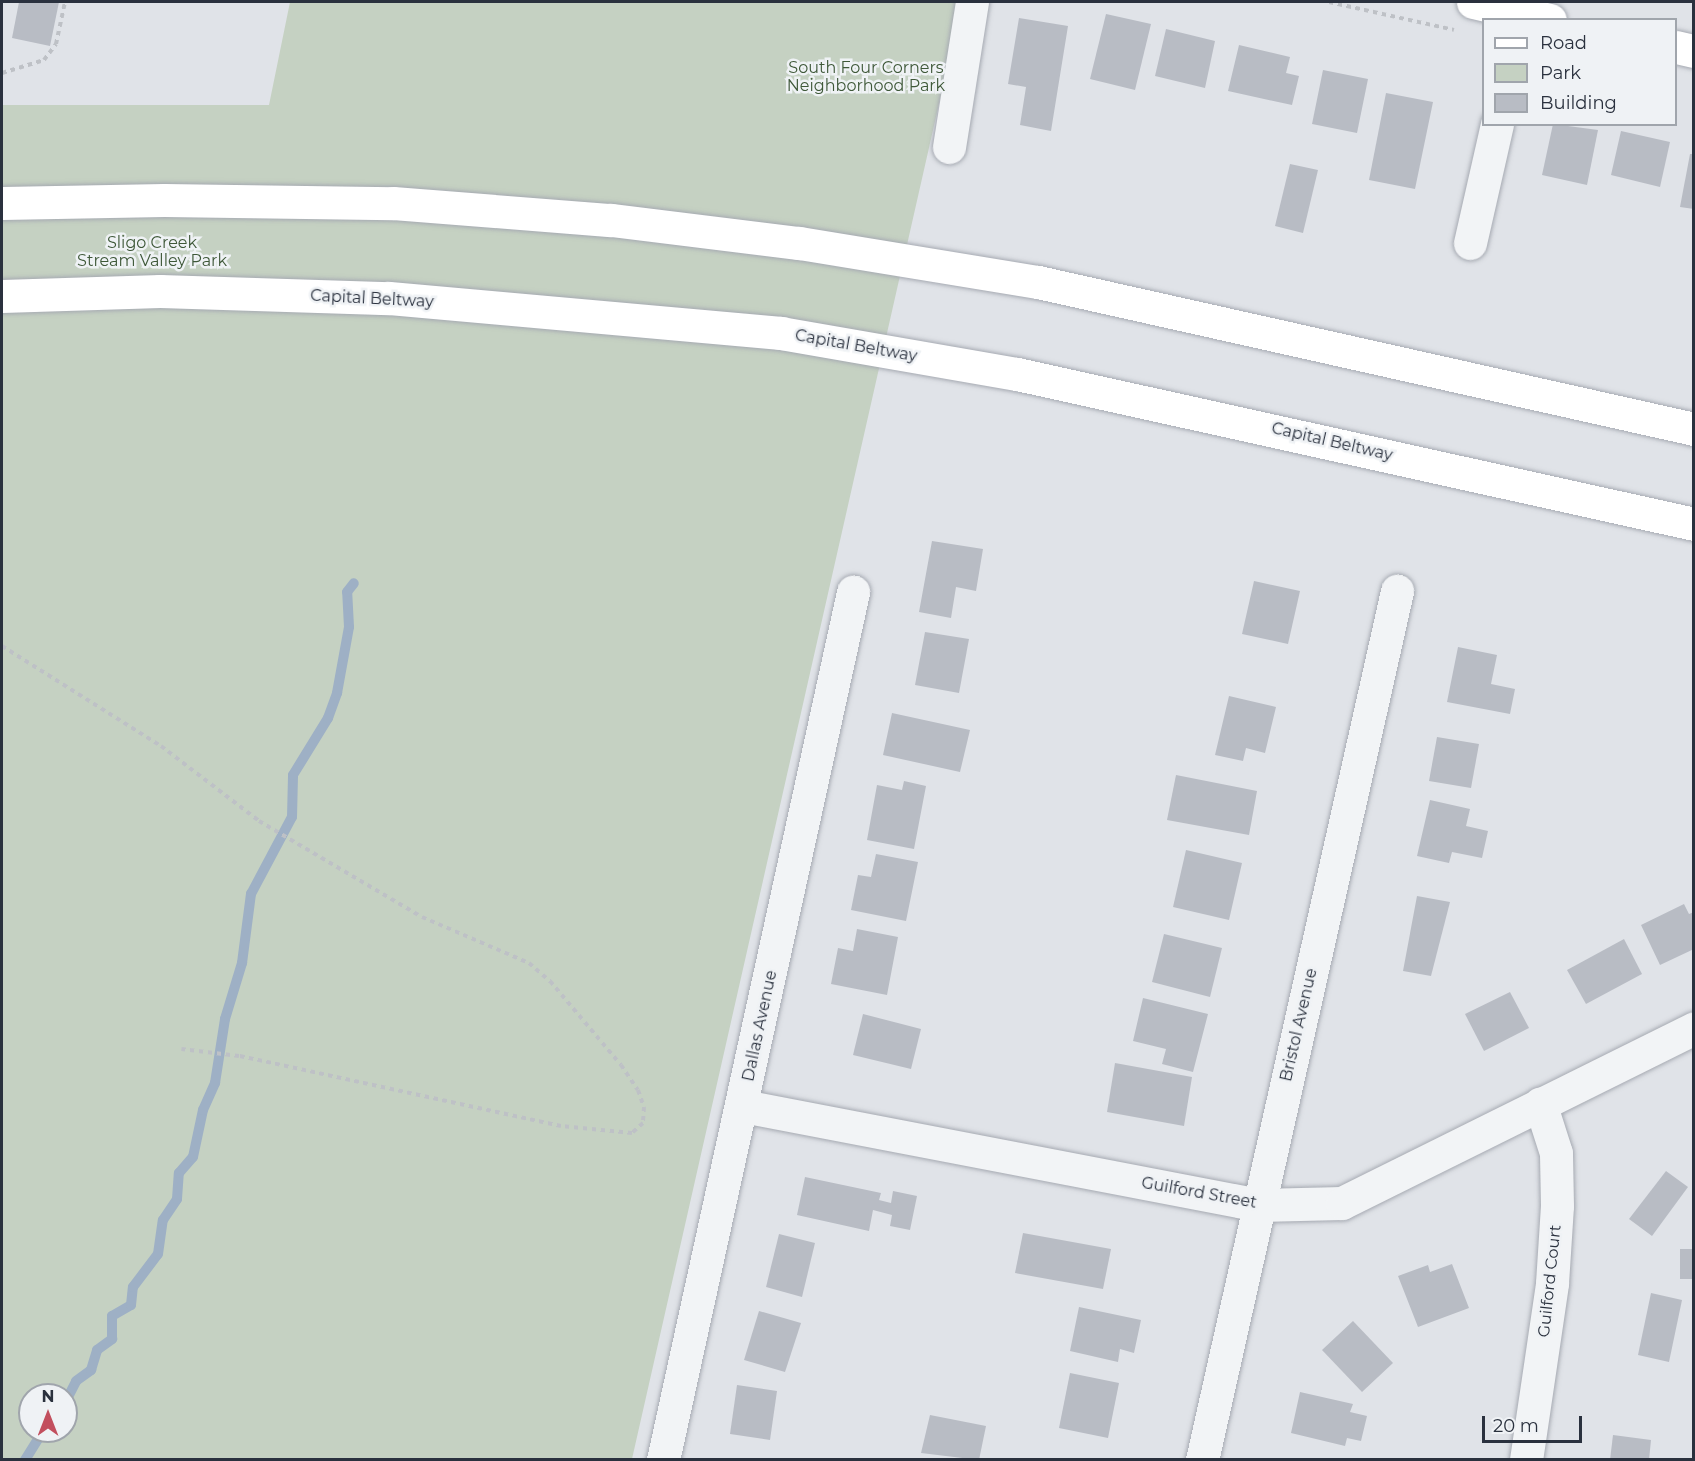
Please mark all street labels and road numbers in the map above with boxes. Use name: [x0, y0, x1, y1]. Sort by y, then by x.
street label: Capital Beltway: [310, 286, 434, 312]
street label: Capital Beltway: [793, 326, 919, 366]
street label: Capital Beltway: [1270, 419, 1394, 465]
street label: Bristol Avenue: [1277, 967, 1321, 1083]
street label: Dallas Avenue: [739, 969, 781, 1083]
street label: Guilford Street: [1140, 1173, 1258, 1213]
street label: Guilford Court: [1535, 1224, 1565, 1338]

